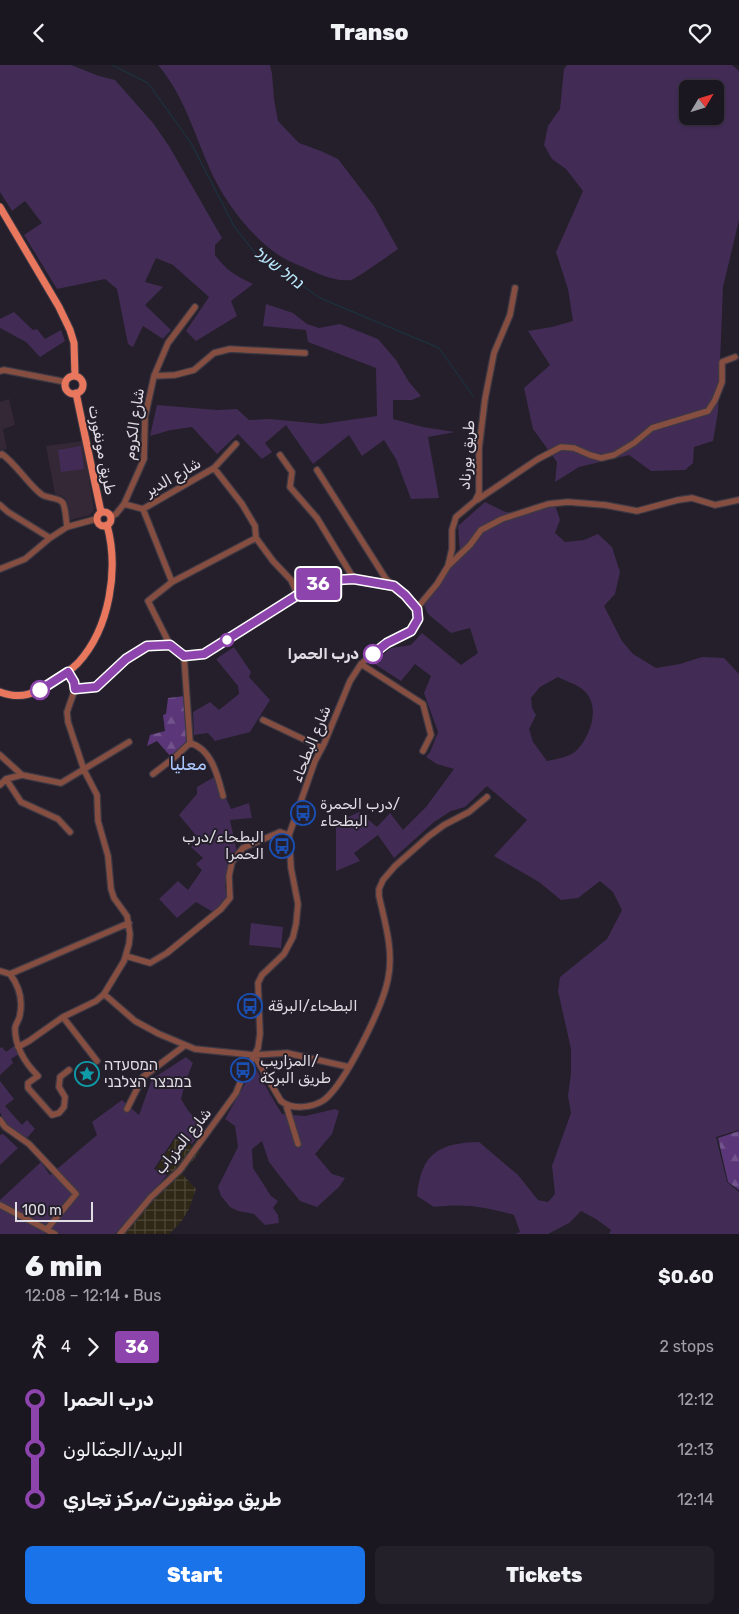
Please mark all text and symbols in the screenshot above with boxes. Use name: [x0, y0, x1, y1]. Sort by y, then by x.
icon: back: [25, 19, 53, 47]
text: Transo: [330, 19, 409, 46]
icon: heart: [686, 19, 714, 47]
north arrow: [679, 80, 724, 125]
map controls: [679, 80, 724, 125]
water label: נחל שעל: [250, 243, 308, 293]
street label: شارع الكروم: [120, 387, 150, 461]
street label: طريق مونفورت: [84, 404, 120, 496]
street label: طريق بورناد: [456, 420, 478, 490]
street label: شارع الدير: [141, 454, 205, 502]
line badge: 36: [296, 568, 340, 600]
text: 36: [306, 573, 330, 595]
unlabelled marker: [220, 633, 234, 647]
marker: درب الحمرا: [363, 644, 383, 664]
place label: درب الحمرا: [287, 645, 359, 663]
unlabelled marker: [30, 680, 50, 700]
street label: شارع البطحاء: [287, 703, 336, 786]
district label: معليا: [169, 753, 207, 775]
place label: درب الحمرة/ البطحاء: [320, 795, 400, 830]
bus stop icon: درب الحمرة/ البطحاء: [290, 800, 316, 826]
place label: البطحاء/درب الحمرا: [182, 828, 264, 863]
bus stop icon: البطحاء/درب الحمرا: [269, 833, 295, 859]
bus stop icon: البطحاء/البرقة: [237, 993, 263, 1019]
place label: البطحاء/البرقة: [268, 997, 358, 1015]
place label: المزاريب/ طريق البركة: [260, 1052, 331, 1087]
place label: המסעדה במבצר הצלבני: [104, 1056, 192, 1091]
bus stop icon: المزاريب/ طريق البركة: [230, 1057, 256, 1083]
place icon: המסעדה במבצר הצלבני: [74, 1061, 100, 1087]
street label: شارع المزراب: [151, 1104, 217, 1179]
scale bar: [15, 1199, 92, 1222]
text: 100 m: [22, 1202, 62, 1219]
text: 6 min: [25, 1250, 102, 1283]
text: $0.60: [658, 1265, 714, 1288]
text: 12:08 – 12:14 · Bus: [25, 1286, 161, 1305]
icon: walk: [25, 1333, 53, 1361]
icon: forward: [79, 1333, 107, 1361]
text: 36: [125, 1336, 149, 1358]
text: 4: [61, 1337, 71, 1356]
text: 2 stops: [659, 1337, 714, 1356]
text: درب الحمرا: [63, 1388, 154, 1411]
text: 12:12: [677, 1390, 714, 1409]
text: البريد/الجمّالون: [63, 1438, 183, 1461]
text: 12:13: [677, 1440, 714, 1459]
text: طريق مونفورت/مركز تجاري: [63, 1488, 281, 1511]
text: 12:14: [677, 1490, 714, 1509]
button: Start: [25, 1546, 365, 1604]
button: Tickets: [375, 1546, 714, 1604]

